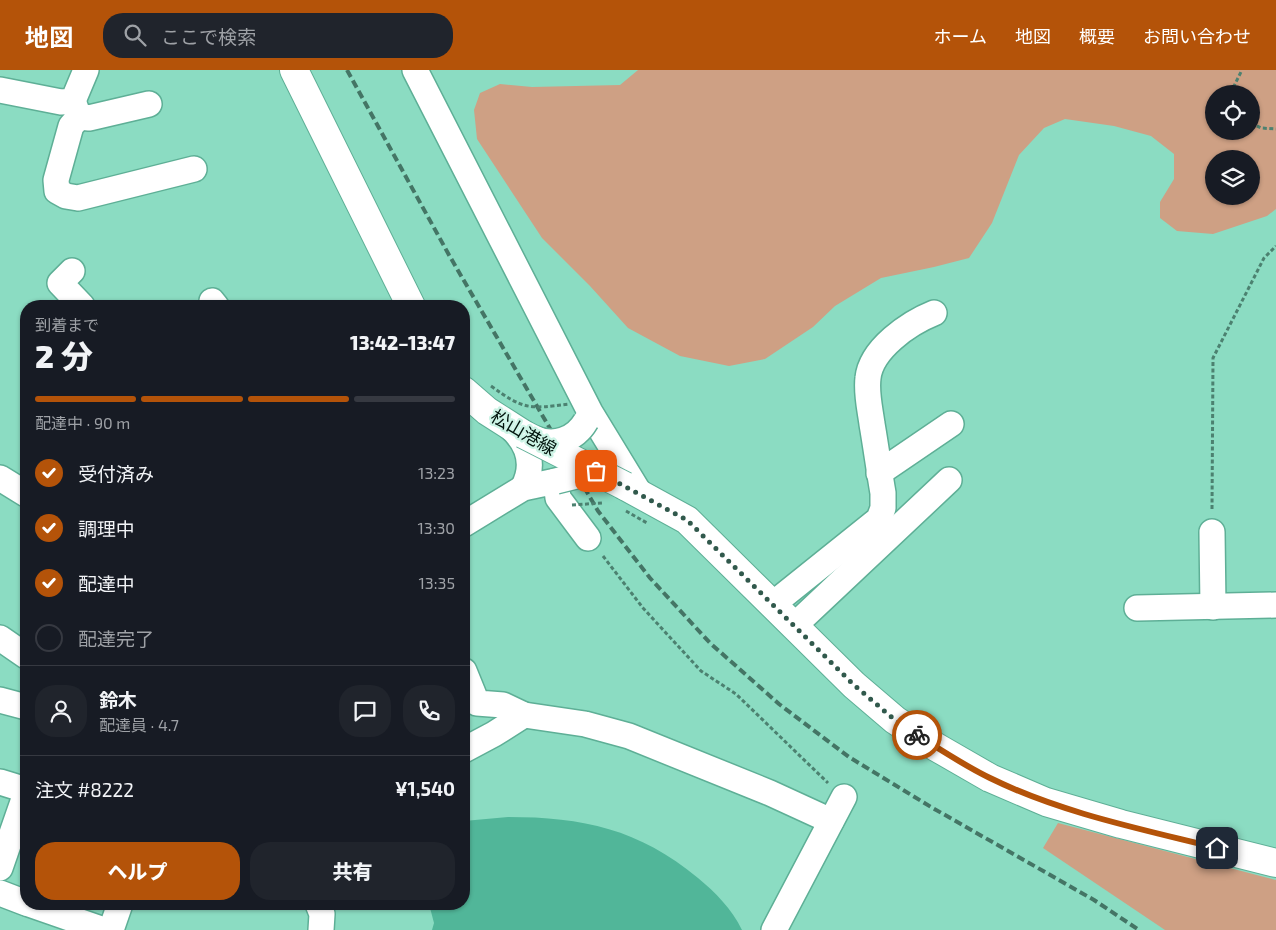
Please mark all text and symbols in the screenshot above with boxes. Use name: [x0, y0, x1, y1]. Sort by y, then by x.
search box: [103, 13, 453, 58]
icon: search: [121, 21, 149, 49]
text: 地図: [25, 22, 73, 51]
text: ここで検索: [161, 25, 256, 48]
text: ホーム: [934, 25, 987, 47]
text: 地図: [1015, 25, 1051, 47]
text: 概要: [1079, 25, 1115, 47]
text: お問い合わせ: [1143, 25, 1251, 47]
map controls: [1205, 85, 1260, 205]
button: locate: [1205, 85, 1260, 140]
button: layers: [1205, 150, 1260, 205]
text: 到着まで: [35, 315, 99, 334]
text: 13:42–13:47: [350, 331, 455, 354]
text: 2 分: [35, 336, 93, 374]
street label: 松山港線: [487, 404, 561, 460]
text: 配達中 · 90 m: [35, 413, 130, 432]
pin: [575, 450, 617, 492]
icon: bag: [582, 457, 610, 485]
icon: check: [35, 459, 63, 487]
text: 受付済み: [78, 462, 154, 485]
text: 13:23: [418, 463, 455, 482]
icon: check: [35, 514, 63, 542]
text: 調理中: [78, 517, 135, 540]
text: 13:30: [417, 518, 455, 537]
icon: check: [35, 569, 63, 597]
text: 配達中: [78, 572, 135, 595]
text: 13:35: [418, 573, 455, 592]
text: 配達完了: [78, 627, 154, 650]
button: person: [35, 685, 87, 737]
button: chat: [339, 685, 391, 737]
button: phone: [403, 685, 455, 737]
text: 鈴木: [99, 688, 137, 711]
courier: [892, 710, 942, 760]
text: 配達員 · 4.7: [99, 715, 179, 734]
icon: bike: [903, 721, 931, 749]
text: ¥1,540: [395, 777, 455, 800]
text: 注文 #8222: [35, 778, 134, 801]
pin: [1196, 827, 1238, 869]
icon: home: [1203, 834, 1231, 862]
button: ヘルプ: [35, 842, 240, 900]
button: 共有: [250, 842, 455, 900]

